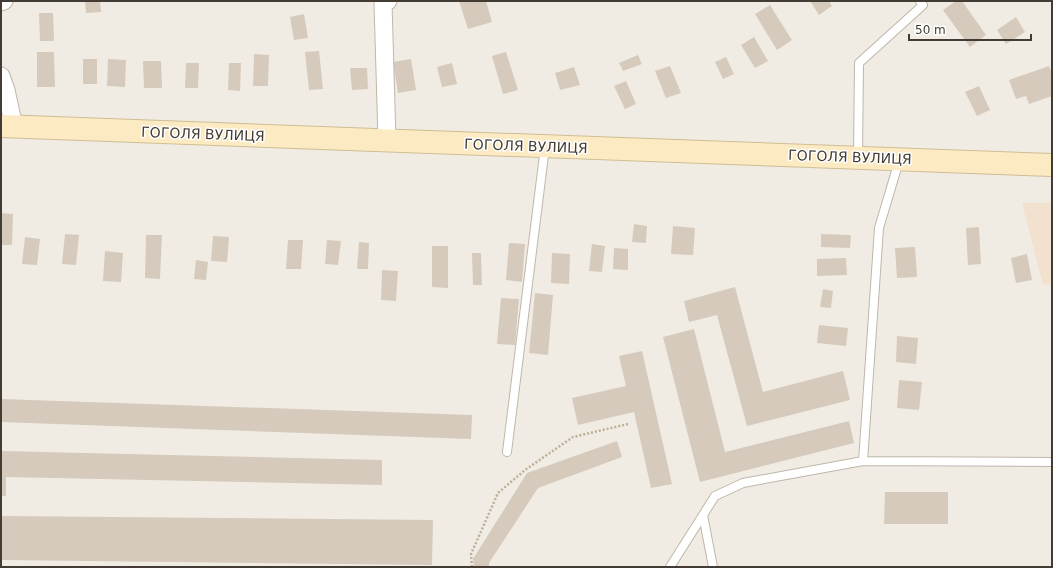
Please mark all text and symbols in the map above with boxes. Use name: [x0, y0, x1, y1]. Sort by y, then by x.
scale bar: [909, 16, 1031, 42]
text: 50 m: [915, 23, 946, 37]
street label: ГОГОЛЯ ВУЛИЦЯ: [141, 124, 265, 144]
street label: ГОГОЛЯ ВУЛИЦЯ: [464, 136, 588, 156]
street label: ГОГОЛЯ ВУЛИЦЯ: [788, 147, 912, 167]

